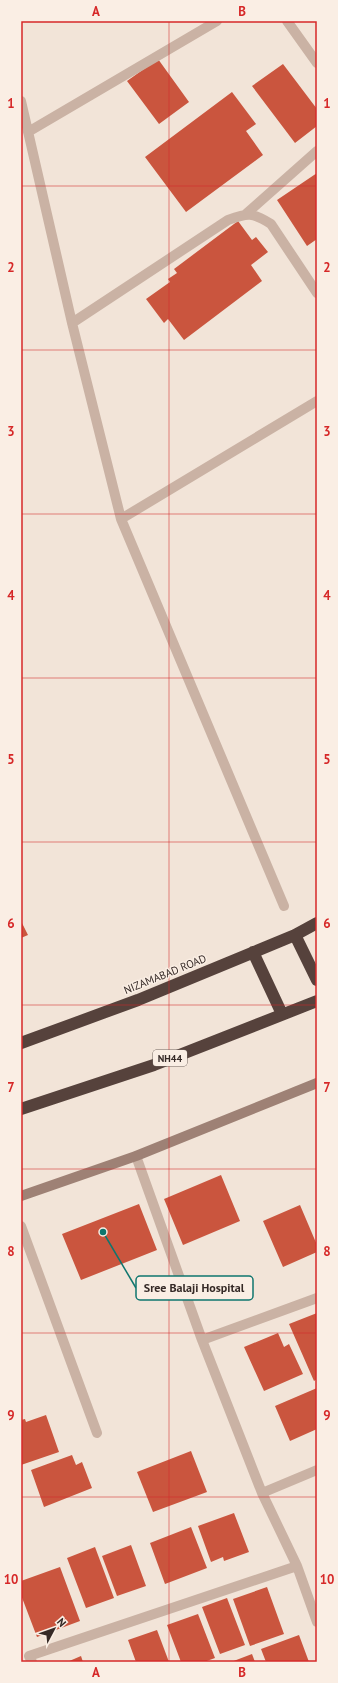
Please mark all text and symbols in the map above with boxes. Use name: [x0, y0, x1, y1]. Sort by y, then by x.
text: A: [92, 3, 100, 20]
text: B: [238, 3, 246, 20]
text: 1: [7, 95, 15, 112]
text: 1: [323, 95, 331, 112]
text: 2: [7, 259, 15, 276]
text: 2: [323, 259, 331, 276]
text: 3: [7, 423, 15, 440]
text: 3: [323, 423, 331, 440]
text: 4: [7, 587, 15, 604]
text: 4: [323, 587, 331, 604]
text: 5: [7, 751, 15, 768]
text: 5: [323, 751, 331, 768]
text: 6: [7, 915, 15, 932]
text: 6: [323, 915, 331, 932]
street label: NIZAMABAD ROAD: [122, 951, 208, 997]
road number: NH44: [153, 1050, 187, 1066]
text: 7: [7, 1079, 15, 1096]
text: 7: [323, 1079, 331, 1096]
text: 8: [7, 1243, 15, 1260]
text: 8: [323, 1243, 331, 1260]
callout: Sree Balaji Hospital: [136, 1276, 253, 1300]
text: Sree Balaji Hospital: [144, 1280, 245, 1295]
text: 9: [7, 1407, 15, 1424]
text: 9: [323, 1407, 331, 1424]
text: 10: [4, 1571, 18, 1588]
text: 10: [320, 1571, 334, 1588]
north arrow: [34, 1609, 74, 1649]
text: N: [54, 1615, 69, 1630]
text: A: [92, 1664, 100, 1681]
text: B: [238, 1664, 246, 1681]

